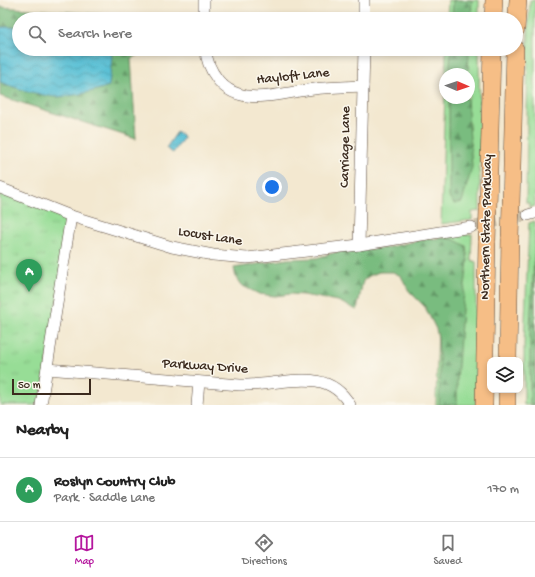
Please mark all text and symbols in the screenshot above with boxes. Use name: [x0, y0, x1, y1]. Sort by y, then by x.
search box: [12, 12, 523, 56]
icon: search: [26, 23, 48, 45]
text: Search here: [58, 25, 132, 43]
street label: Hayloft Lane: [256, 65, 331, 89]
north arrow: [439, 68, 475, 104]
street label: Carriage Lane: [337, 105, 355, 188]
street label: Northern State Parkway: [477, 154, 497, 300]
your location: [262, 177, 282, 197]
street label: Locust Lane: [177, 224, 244, 251]
pin: A: [16, 259, 42, 292]
street label: Parkway Drive: [160, 355, 249, 379]
map controls: [487, 357, 523, 393]
button: layers: [487, 357, 523, 393]
scale bar: [12, 377, 91, 396]
text: 50 m: [18, 380, 40, 392]
text: Nearby: [16, 421, 69, 441]
text: Roslyn Country Club: [54, 473, 175, 491]
text: A: [25, 482, 33, 497]
text: 170 m: [487, 482, 519, 497]
text: Park · Saddle Lane: [54, 491, 155, 506]
tab: Map: [73, 532, 95, 568]
tab: Directions: [242, 532, 287, 568]
tab: Saved: [433, 532, 462, 568]

